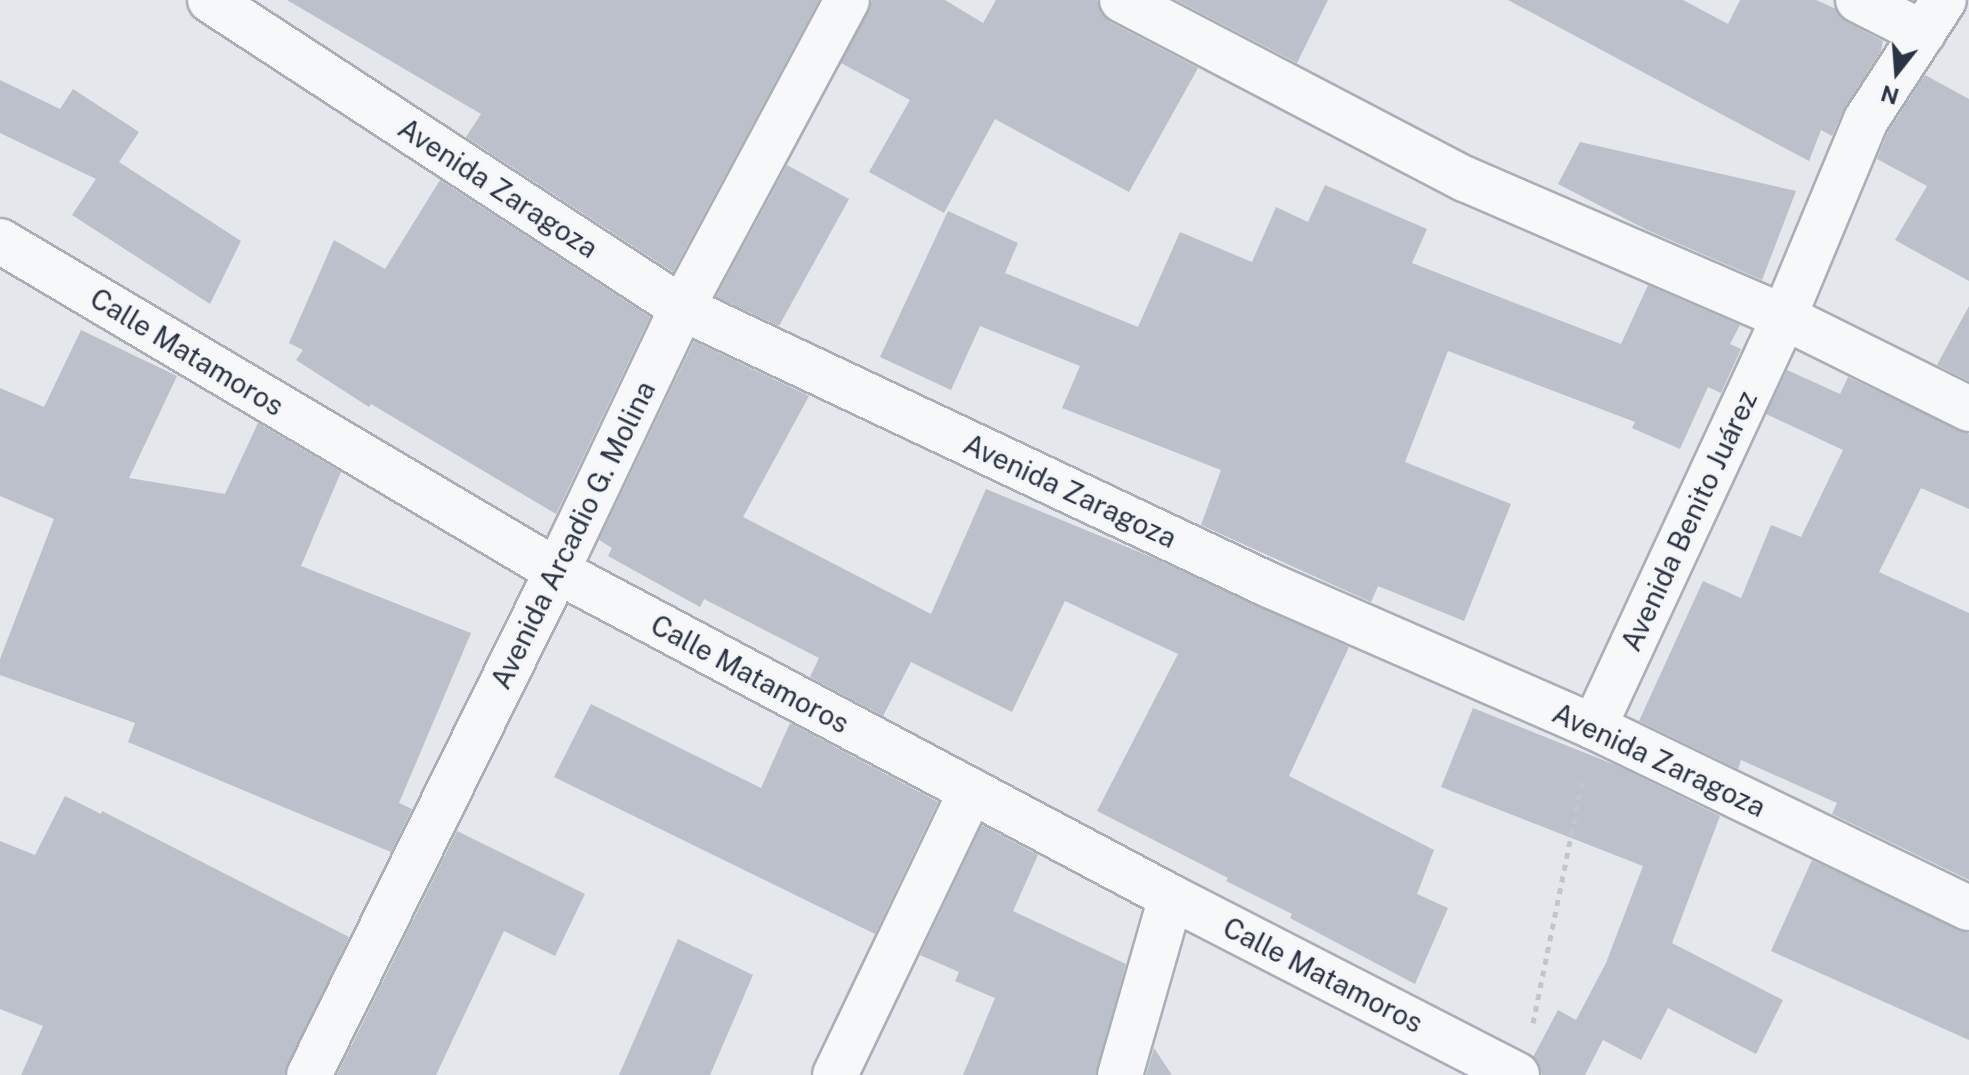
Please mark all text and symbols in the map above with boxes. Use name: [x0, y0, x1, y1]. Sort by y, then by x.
north arrow: [1857, 32, 1937, 112]
text: N: [1878, 80, 1902, 110]
street label: Avenida Zaragoza: [392, 111, 604, 265]
street label: Calle Matamoros: [84, 281, 290, 423]
street label: Avenida Arcadio G. Molina: [484, 375, 662, 695]
street label: Avenida Benito Juárez: [1614, 386, 1764, 656]
street label: Avenida Zaragoza: [958, 427, 1182, 555]
street label: Calle Matamoros: [645, 608, 855, 740]
street label: Avenida Zaragoza: [1547, 696, 1771, 824]
street label: Calle Matamoros: [1218, 910, 1428, 1040]

